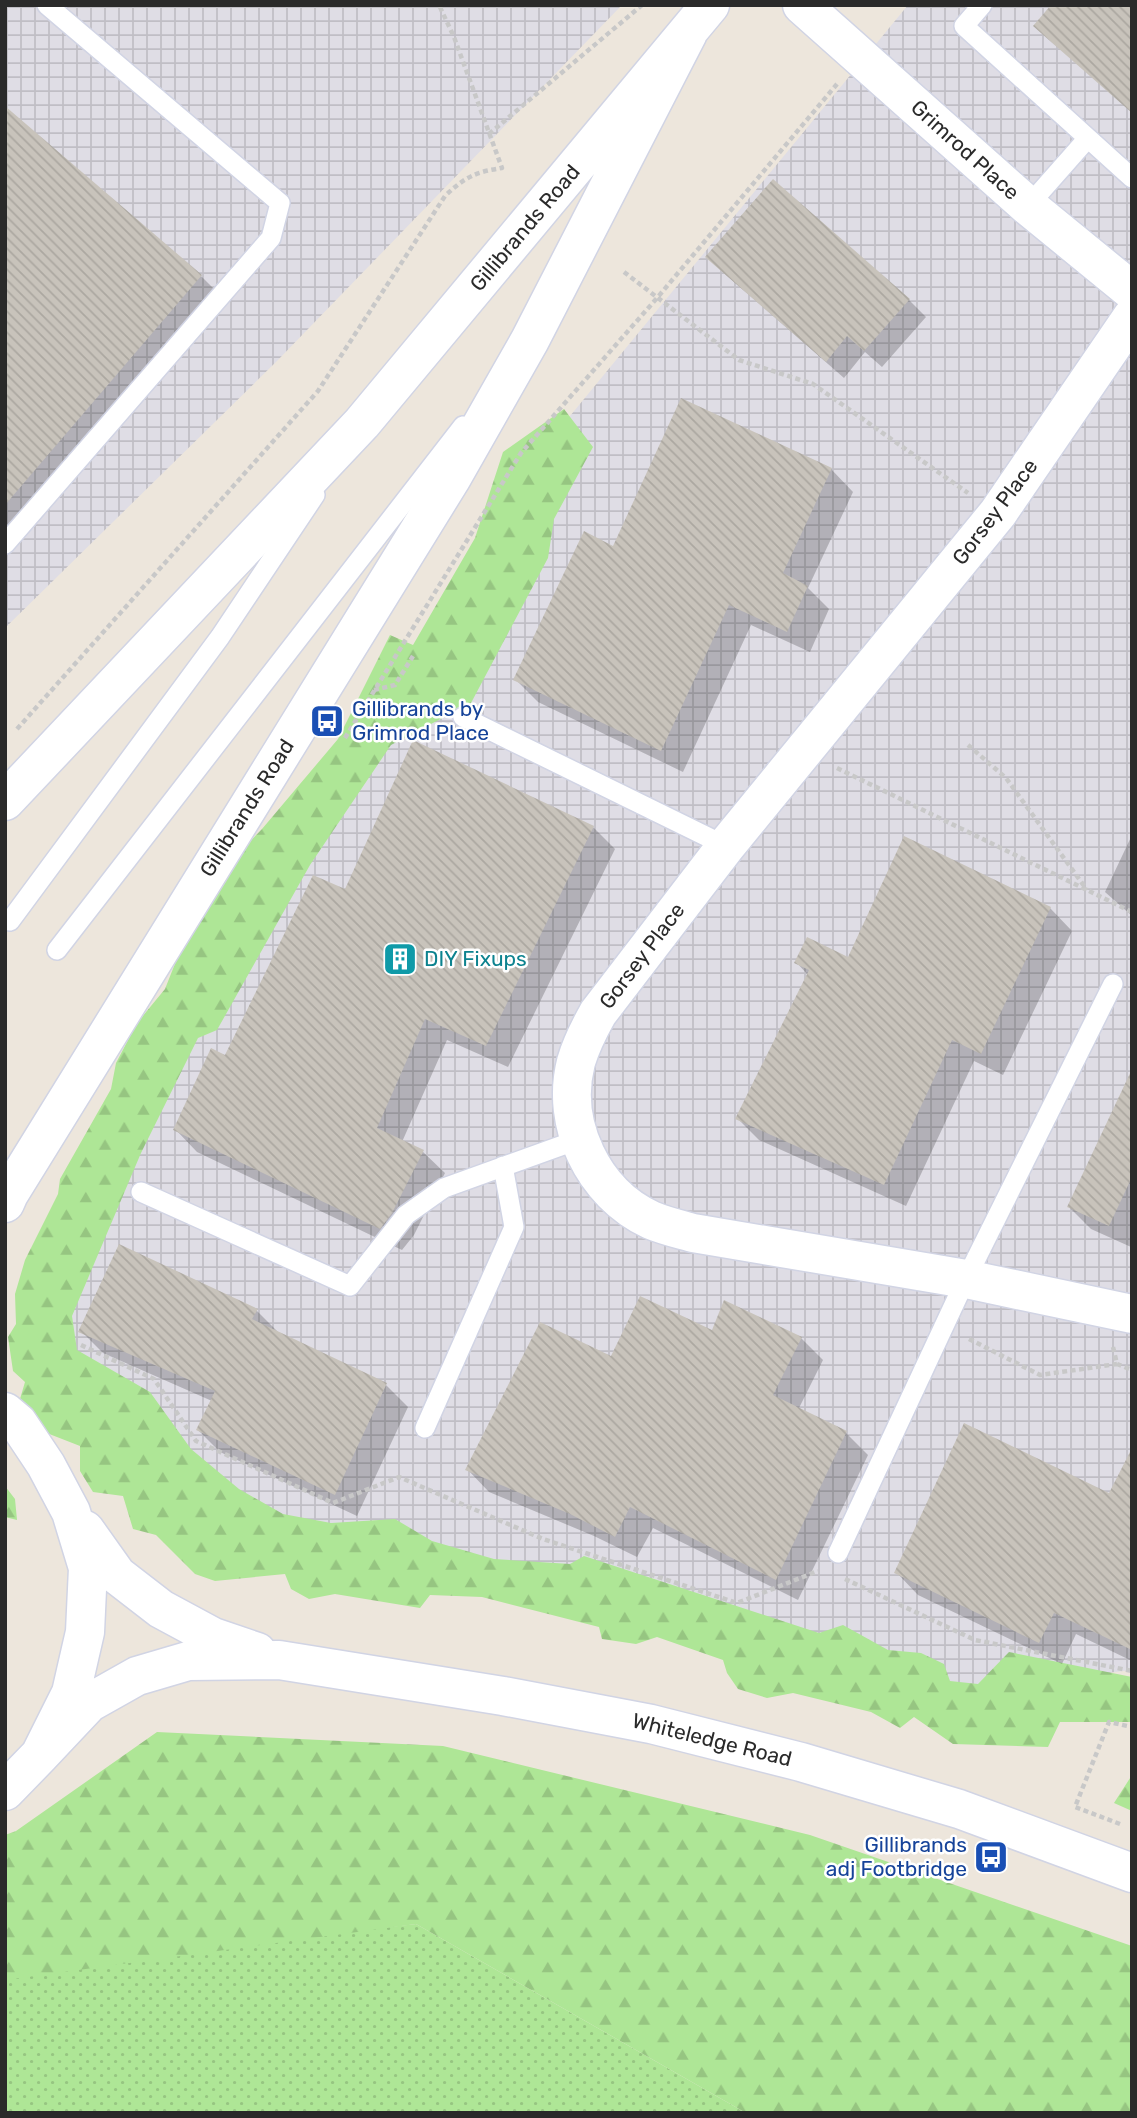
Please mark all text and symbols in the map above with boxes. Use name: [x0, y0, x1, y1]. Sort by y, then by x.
street label: Grimrod Place: [906, 94, 1025, 205]
street label: Gillibrands Road: [464, 159, 585, 296]
street label: Gorsey Place: [947, 454, 1043, 570]
place label: Gillibrands by Grimrod Place: [352, 696, 489, 745]
bus stop icon: Gillibrands by Grimrod Place: [308, 702, 346, 740]
street label: Gillibrands Road: [194, 734, 299, 881]
street label: Gorsey Place: [594, 898, 690, 1014]
building icon: DIY Fixups: [381, 940, 419, 978]
place label: DIY Fixups: [424, 946, 527, 971]
street label: Whiteledge Road: [630, 1708, 794, 1771]
place label: Gillibrands adj Footbridge: [826, 1832, 967, 1881]
bus stop icon: Gillibrands adj Footbridge: [972, 1838, 1010, 1876]

